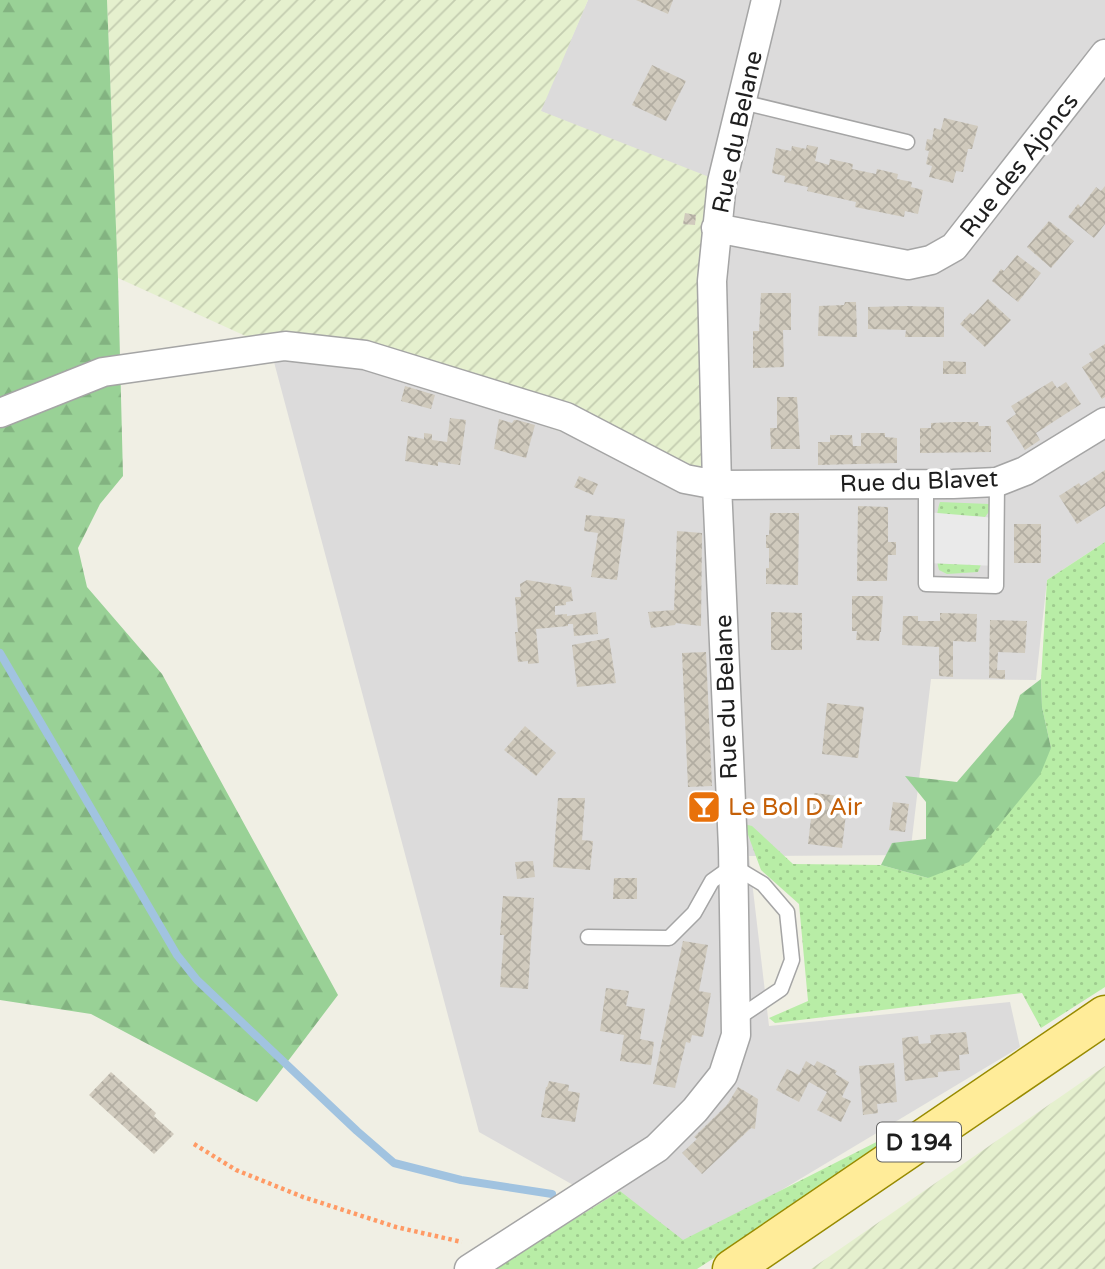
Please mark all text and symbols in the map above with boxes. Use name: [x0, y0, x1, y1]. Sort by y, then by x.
street label: Rue du Belane: [706, 48, 769, 216]
street label: Rue des Ajoncs: [954, 87, 1085, 243]
street label: Rue du Blavet: [839, 464, 999, 499]
street label: Rue du Belane: [709, 614, 744, 780]
bar icon: Le Bol D Air: [685, 788, 723, 826]
place label: Le Bol D Air: [728, 793, 863, 822]
road number: D 194: [877, 1122, 961, 1162]

